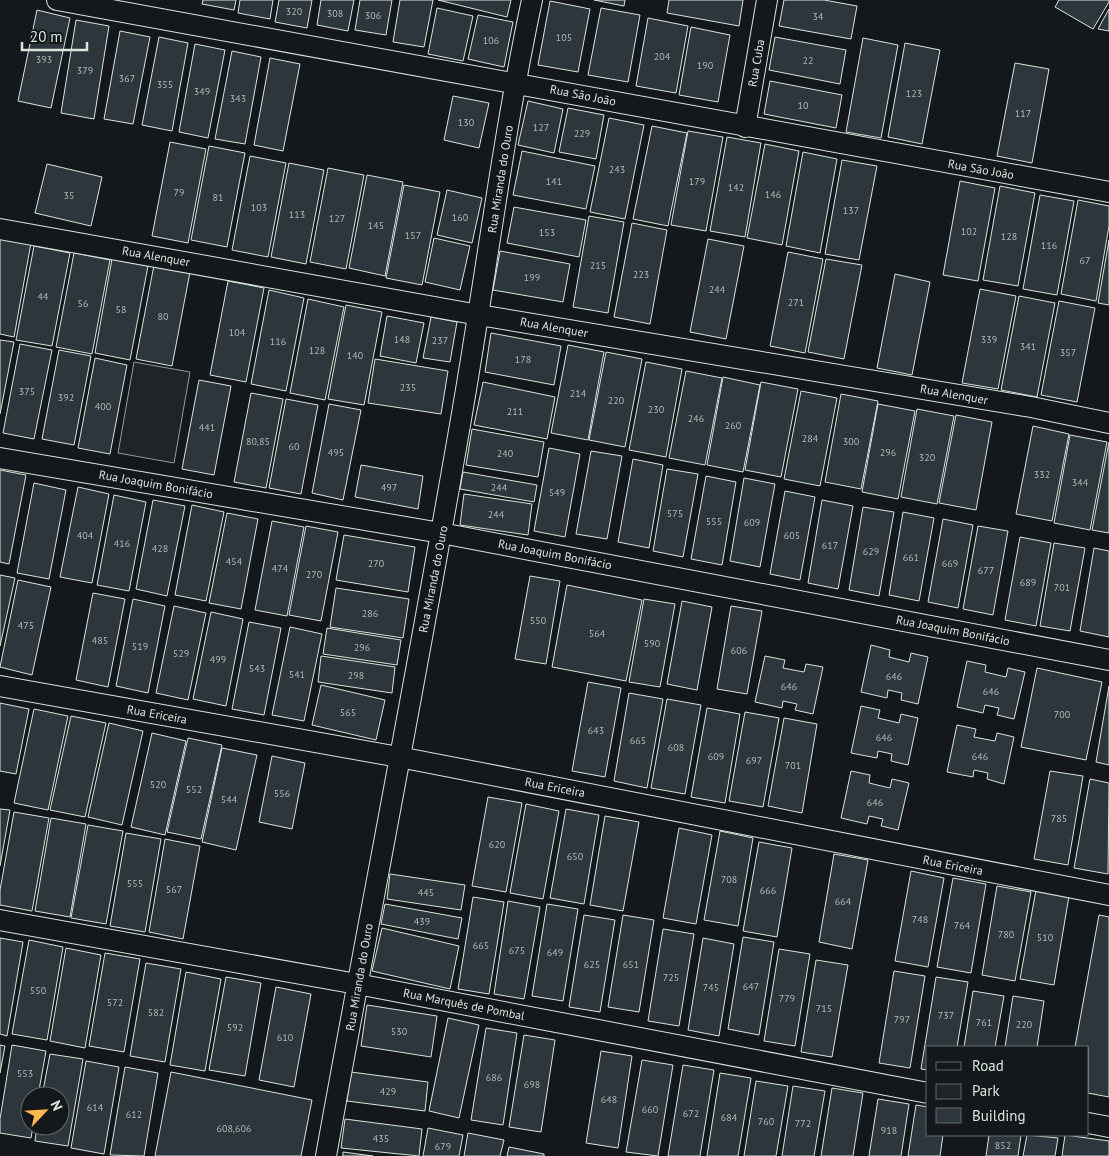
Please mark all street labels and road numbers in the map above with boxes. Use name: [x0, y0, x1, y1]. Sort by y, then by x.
street label: Rua Cuba: [744, 38, 768, 88]
street label: Rua São João: [549, 81, 617, 109]
street label: Rua Miranda do Ouro: [484, 124, 516, 234]
street label: Rua São João: [947, 156, 1015, 182]
street label: Rua Alenquer: [121, 243, 191, 269]
street label: Rua Alenquer: [519, 314, 589, 340]
street label: Rua Alenquer: [919, 381, 989, 407]
street label: Rua Joaquim Bonifácio: [98, 467, 214, 501]
street label: Rua Miranda do Ouro: [415, 524, 451, 634]
street label: Rua Joaquim Bonifácio: [497, 536, 613, 572]
street label: Rua Joaquim Bonifácio: [895, 612, 1011, 648]
street label: Rua Ericeira: [126, 701, 188, 727]
street label: Rua Ericeira: [524, 774, 586, 800]
street label: Rua Ericeira: [922, 852, 984, 878]
street label: Rua Miranda do Ouro: [342, 922, 376, 1032]
street label: Rua Marquês de Pombal: [402, 985, 527, 1023]

